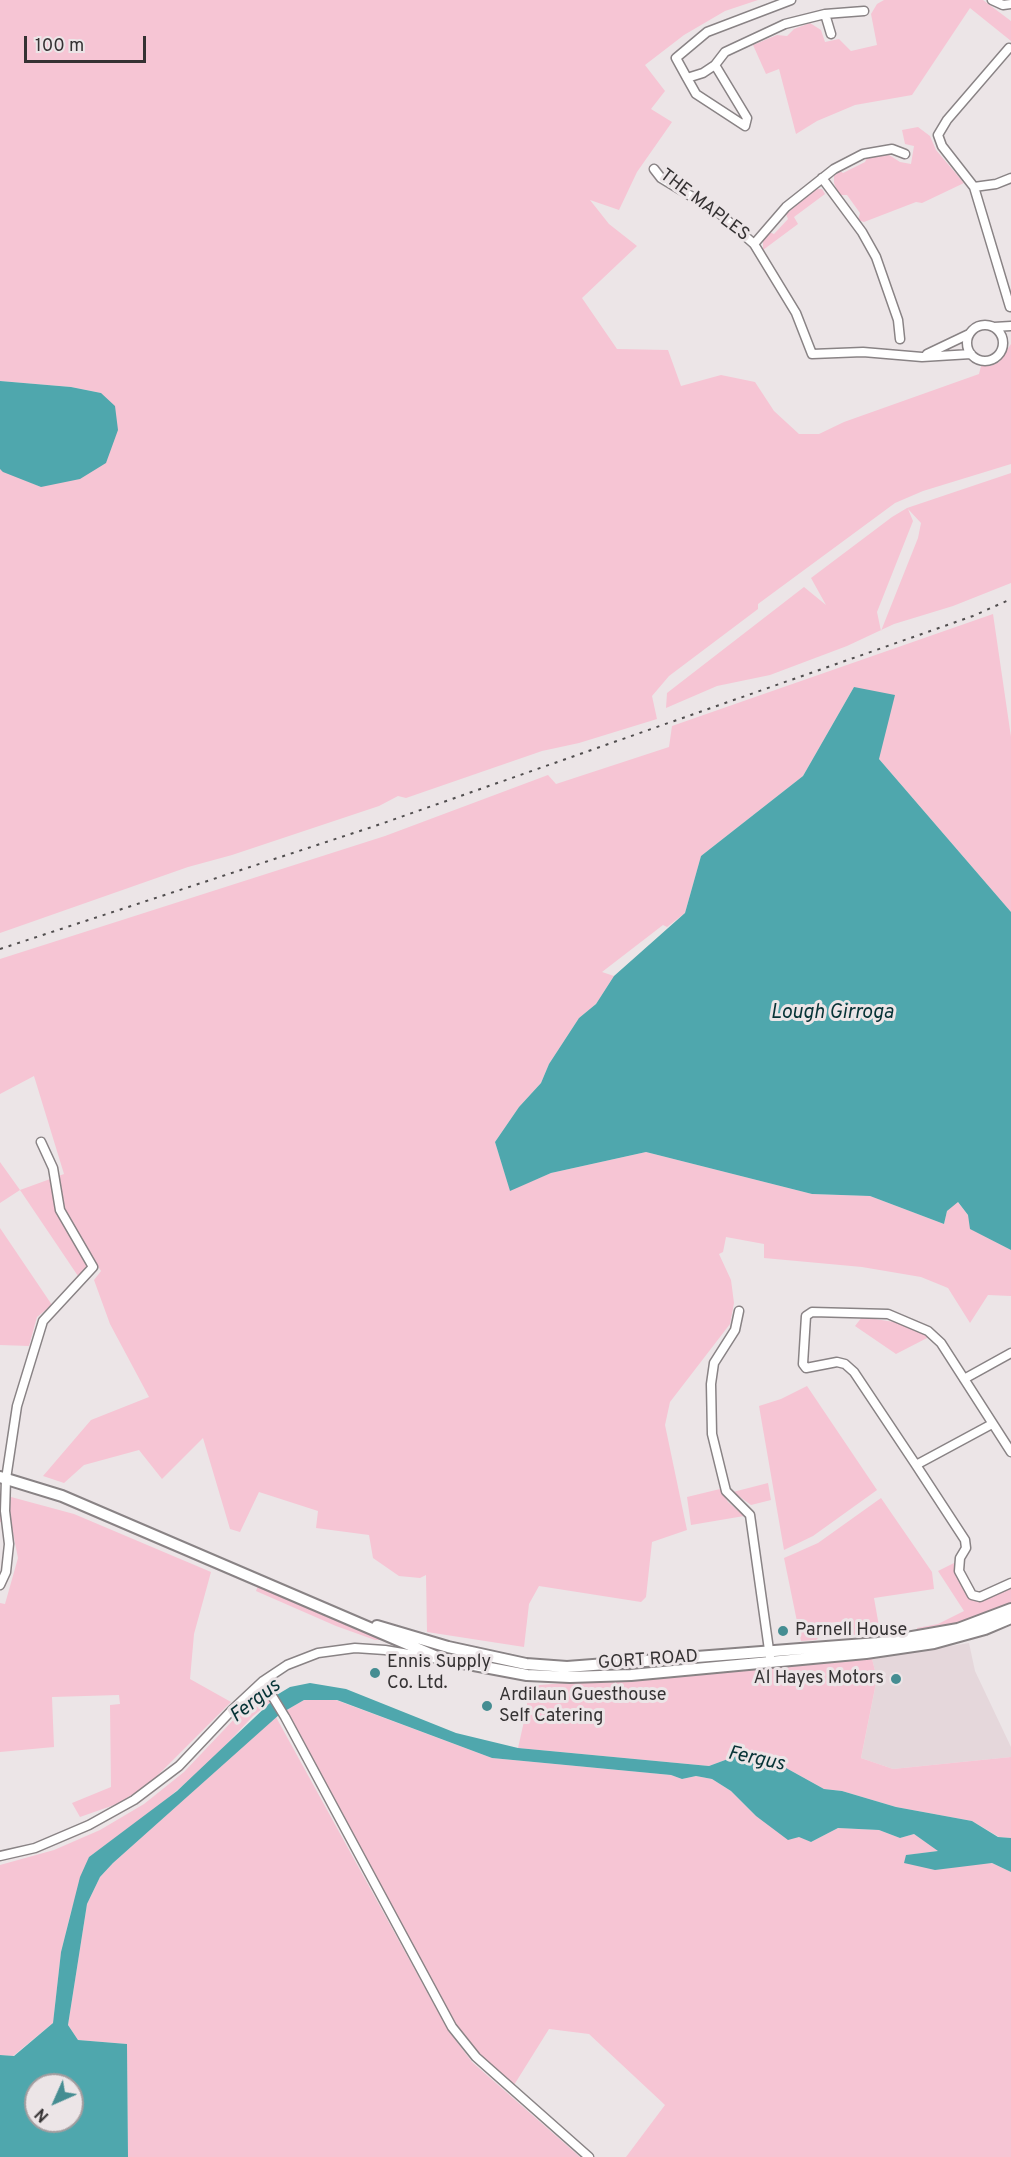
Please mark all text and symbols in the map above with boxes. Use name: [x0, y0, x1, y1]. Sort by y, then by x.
scale bar: [27, 24, 148, 62]
text: 100 m: [35, 35, 84, 58]
street label: THE MAPLES: [655, 165, 753, 247]
water label: Lough Girroga: [770, 1002, 894, 1026]
place label: Parnell House: [795, 1620, 907, 1642]
marker: Parnell House: [776, 1624, 790, 1638]
street label: GORT ROAD: [597, 1647, 699, 1675]
place label: Ennis Supply Co. Ltd.: [387, 1652, 491, 1694]
marker: Ennis Supply Co. Ltd.: [368, 1666, 382, 1680]
place label: Al Hayes Motors: [754, 1668, 884, 1690]
marker: Al Hayes Motors: [889, 1672, 903, 1686]
water label: Fergus: [226, 1675, 286, 1729]
place label: Ardilaun Guesthouse Self Catering: [499, 1685, 666, 1728]
marker: Ardilaun Guesthouse Self Catering: [480, 1699, 494, 1713]
water label: Fergus: [725, 1742, 787, 1778]
north arrow: [24, 2073, 84, 2133]
text: N: [32, 2103, 54, 2125]

